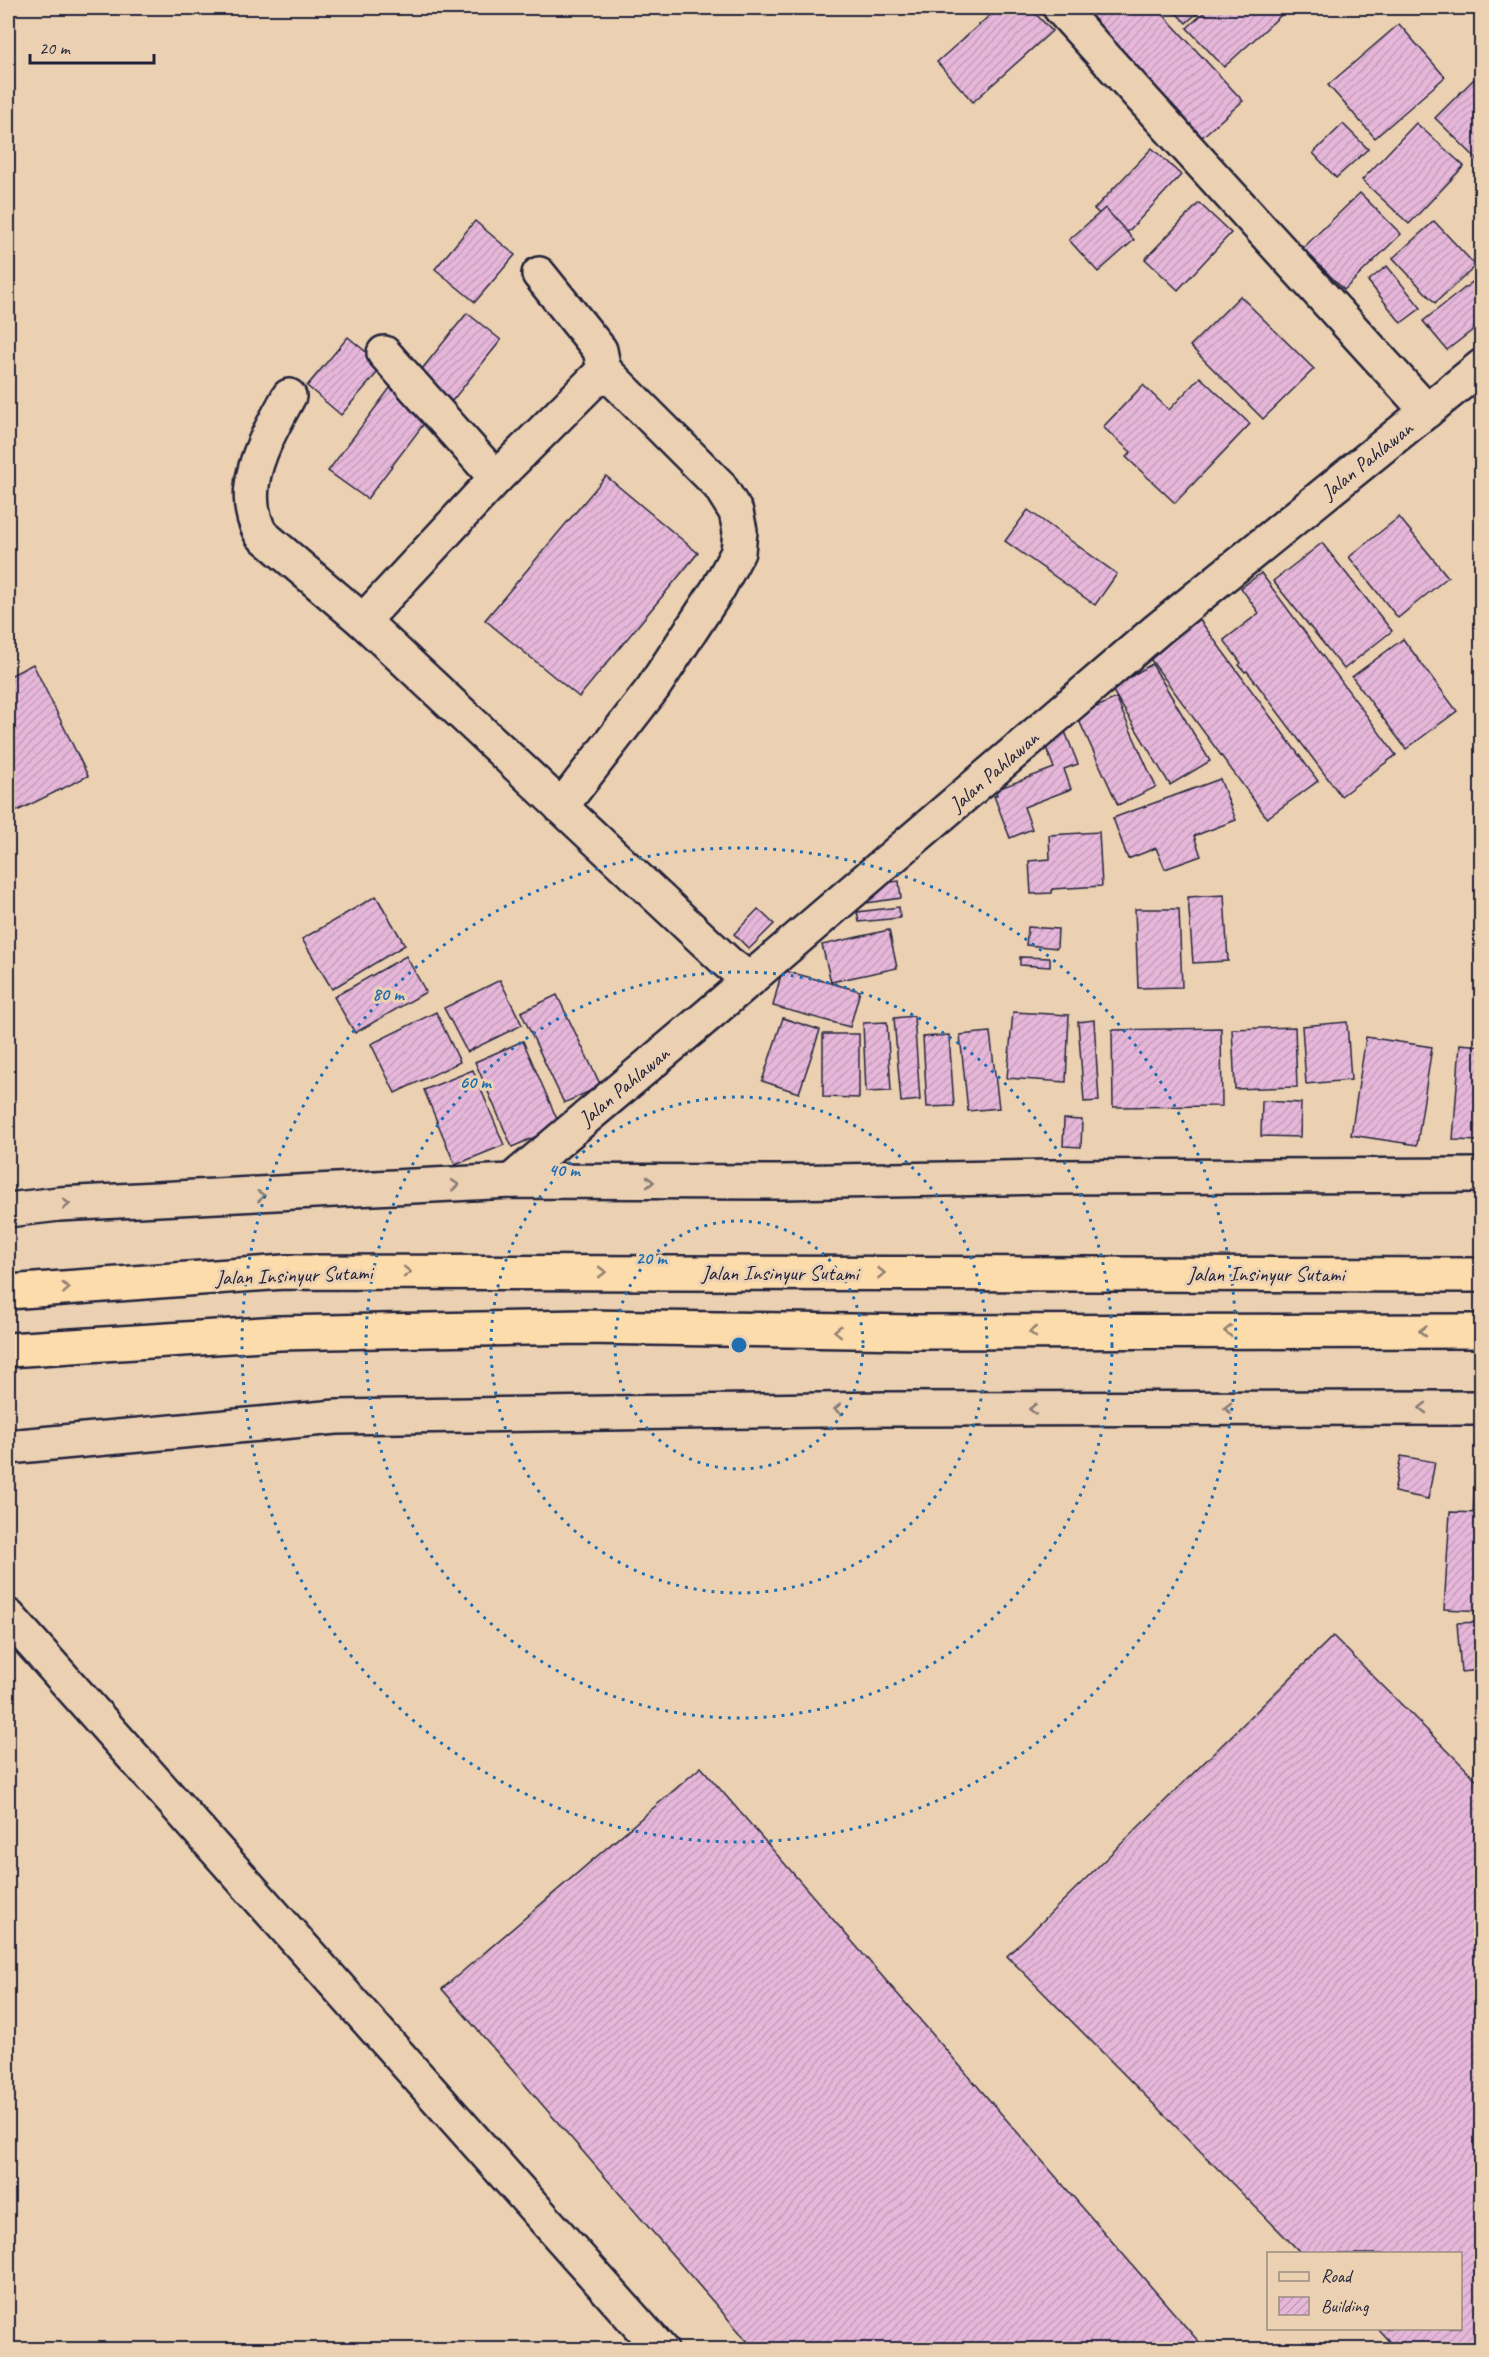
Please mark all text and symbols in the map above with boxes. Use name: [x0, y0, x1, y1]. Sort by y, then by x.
scale bar: [30, 27, 154, 65]
text: 20 m: [39, 37, 72, 59]
street label: Jalan Pahlawan: [1315, 414, 1419, 505]
street label: Jalan Pahlawan: [943, 724, 1045, 818]
text: 80 m: [373, 983, 405, 1005]
street label: Jalan Pahlawan: [573, 1040, 676, 1132]
text: 60 m: [459, 1071, 492, 1093]
text: 40 m: [549, 1159, 581, 1181]
one-way arrow: [646, 1176, 655, 1188]
one-way arrow: [451, 1178, 460, 1191]
one-way arrow: [256, 1189, 265, 1202]
one-way arrow: [61, 1198, 70, 1211]
text: 20 m: [636, 1247, 668, 1269]
street label: Jalan Insinyur Sutami: [214, 1259, 376, 1291]
street label: Jalan Insinyur Sutami: [700, 1260, 862, 1286]
street label: Jalan Insinyur Sutami: [1186, 1261, 1348, 1287]
one-way arrow: [403, 1266, 412, 1278]
one-way arrow: [598, 1266, 607, 1278]
one-way arrow: [877, 1267, 886, 1279]
one-way arrow: [61, 1281, 70, 1294]
one-way arrow: [834, 1325, 843, 1337]
one-way arrow: [1224, 1325, 1233, 1337]
one-way arrow: [1419, 1325, 1428, 1337]
one-way arrow: [1029, 1326, 1038, 1338]
centre of rings: [729, 1335, 749, 1355]
one-way arrow: [1224, 1402, 1233, 1414]
one-way arrow: [1419, 1402, 1428, 1414]
one-way arrow: [834, 1403, 843, 1415]
one-way arrow: [1029, 1403, 1038, 1415]
legend: [1267, 2252, 1462, 2330]
text: Road: [1321, 2265, 1354, 2287]
text: Building: [1321, 2295, 1370, 2317]

